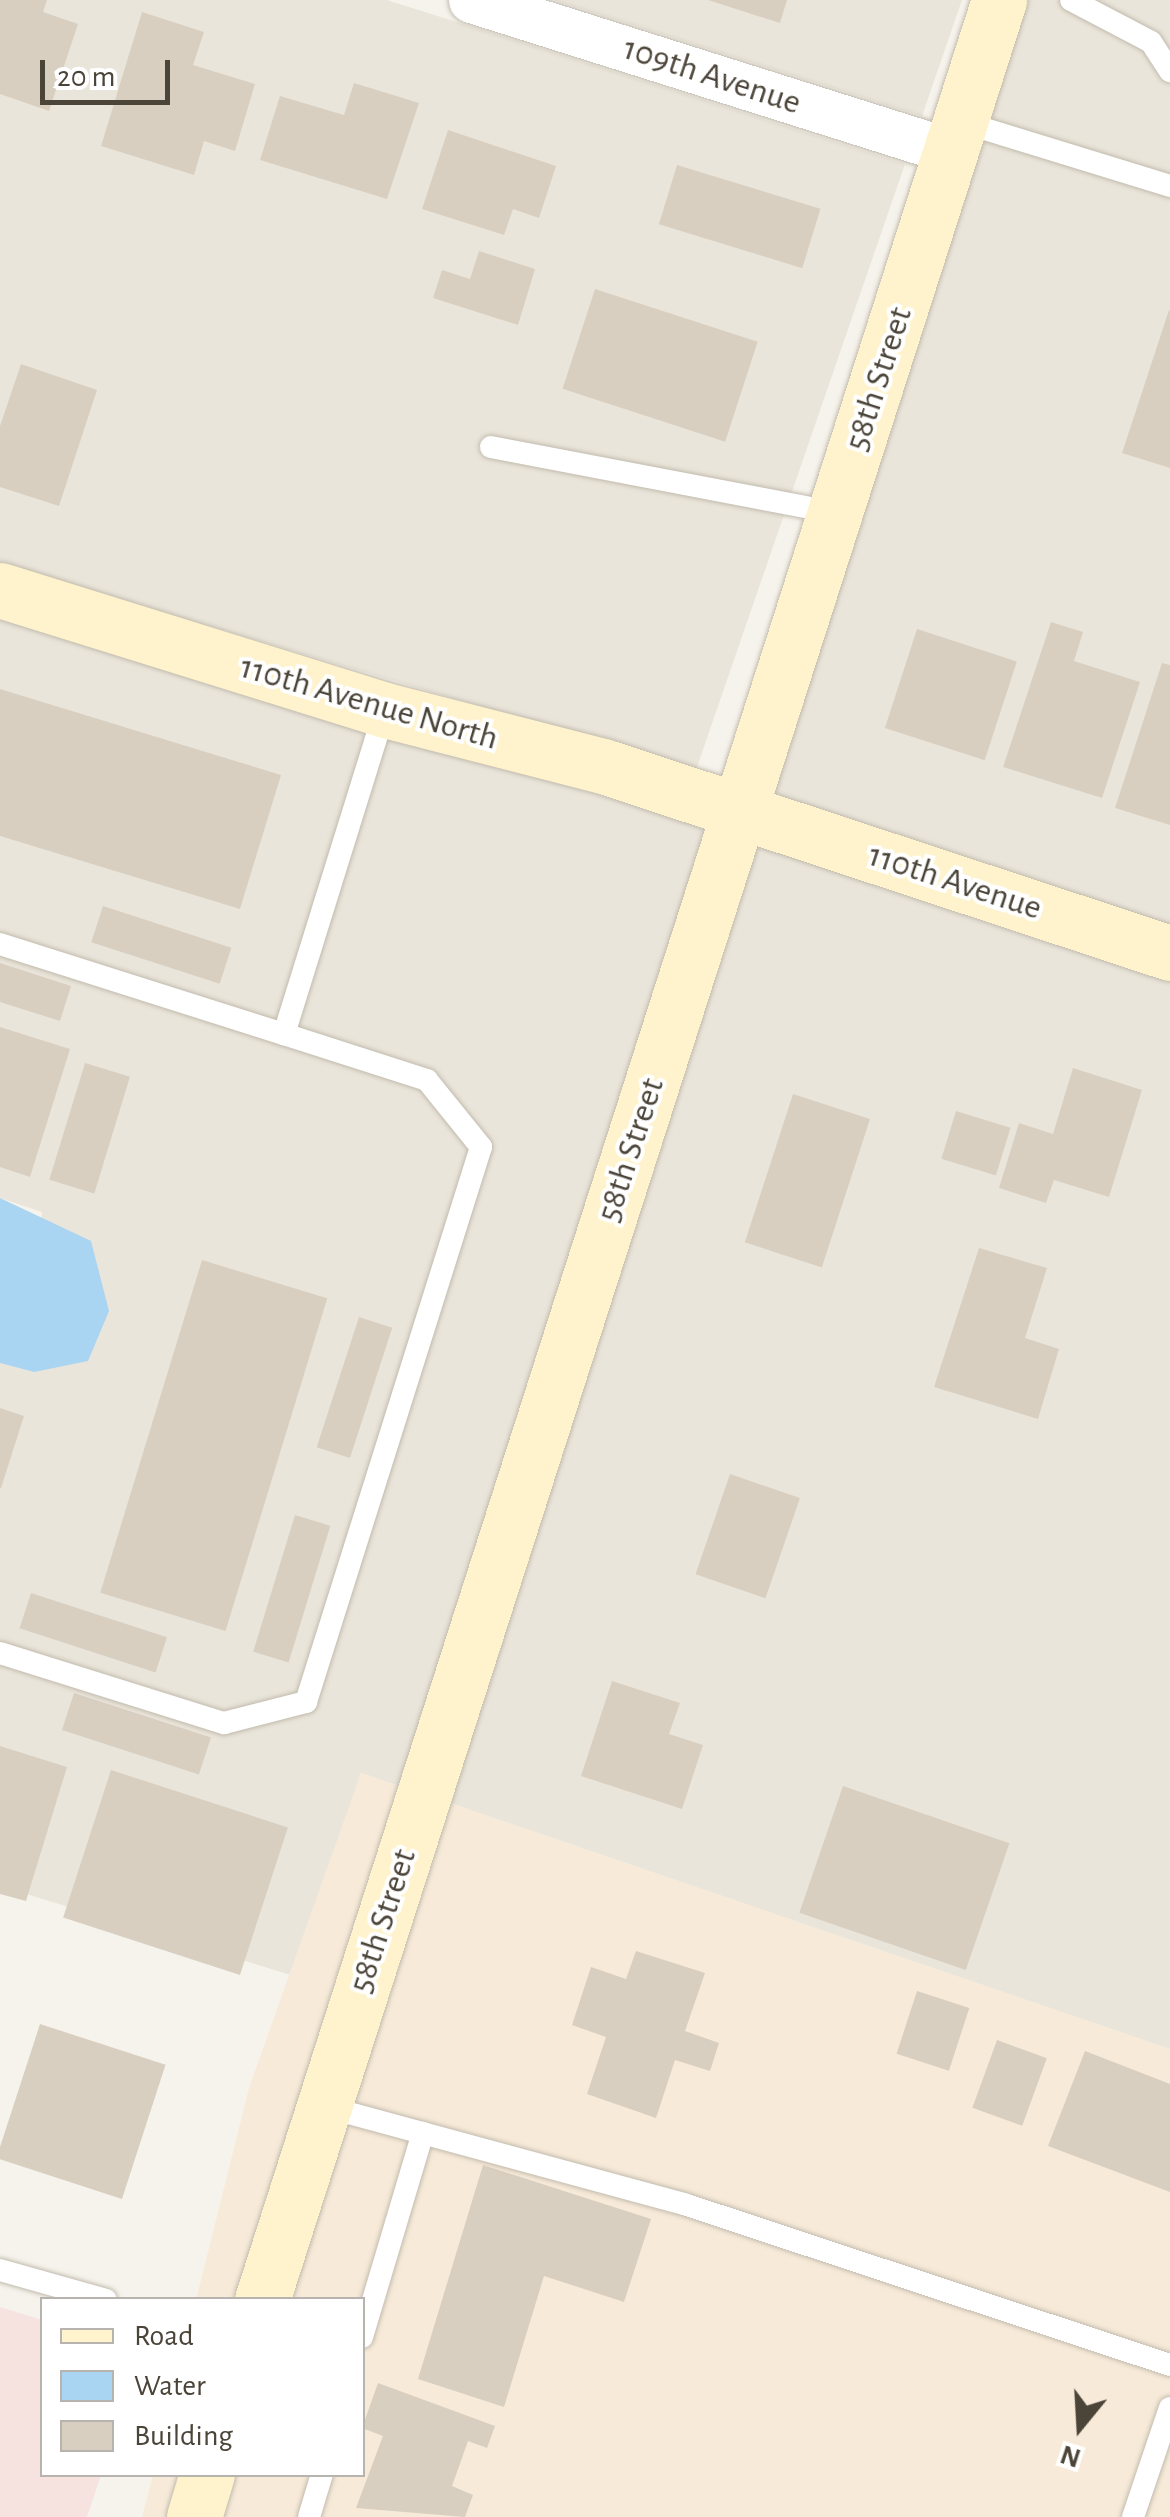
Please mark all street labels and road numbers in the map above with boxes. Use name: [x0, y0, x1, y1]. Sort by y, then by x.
street label: 109th Avenue: [618, 28, 806, 124]
street label: 58th Street: [836, 302, 922, 456]
street label: 110th Avenue North: [235, 646, 503, 760]
street label: 110th Avenue: [863, 834, 1047, 930]
street label: 58th Street: [588, 1073, 674, 1227]
street label: 58th Street: [340, 1844, 426, 1998]

